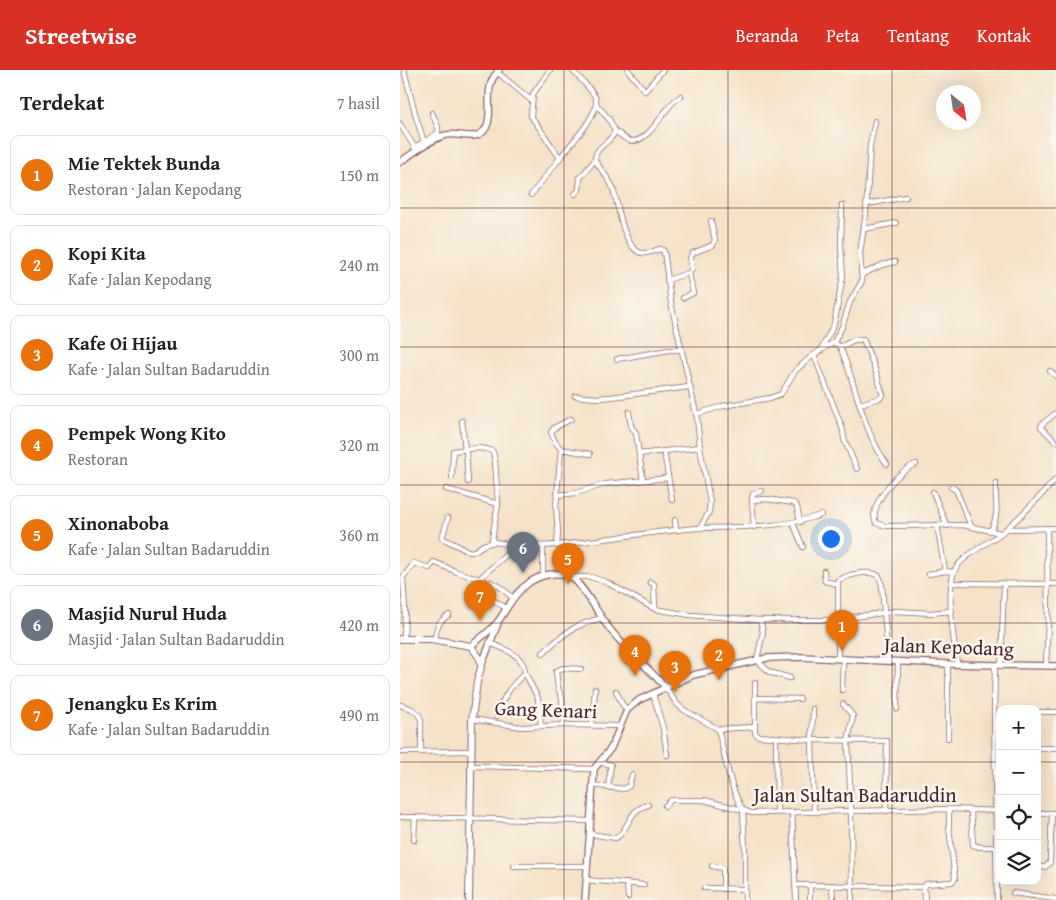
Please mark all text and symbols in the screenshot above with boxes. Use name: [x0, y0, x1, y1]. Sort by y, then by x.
text: Streetwise: [25, 18, 137, 53]
text: Beranda: [736, 22, 798, 49]
text: Peta: [826, 22, 859, 49]
text: Tentang: [887, 22, 949, 49]
text: Kontak: [977, 22, 1031, 49]
north arrow: [936, 85, 981, 130]
text: Terdekat: [20, 87, 104, 118]
text: 7 hasil: [337, 91, 380, 115]
text: Mie Tektek Bunda: [68, 149, 220, 177]
text: 1: [33, 163, 41, 187]
text: 150 m: [339, 163, 379, 187]
text: Restoran · Jalan Kepodang: [68, 177, 242, 201]
text: Kopi Kita: [68, 239, 146, 267]
text: 2: [33, 253, 41, 277]
text: 240 m: [339, 253, 379, 277]
text: Kafe · Jalan Kepodang: [68, 267, 211, 291]
text: Kafe Oi Hijau: [68, 329, 177, 357]
text: 3: [33, 343, 41, 367]
text: 300 m: [339, 343, 379, 367]
text: Kafe · Jalan Sultan Badaruddin: [68, 357, 270, 381]
text: Pempek Wong Kito: [68, 419, 226, 447]
text: 4: [33, 433, 41, 457]
text: 320 m: [339, 433, 379, 457]
text: Restoran: [68, 447, 128, 471]
text: Xinonaboba: [68, 509, 169, 537]
text: 5: [33, 523, 41, 547]
text: 360 m: [339, 523, 379, 547]
your location: [818, 526, 844, 552]
pin: 6: [507, 532, 539, 573]
text: Kafe · Jalan Sultan Badaruddin: [68, 537, 270, 561]
pin: 5: [552, 543, 584, 584]
pin: 7: [464, 580, 496, 621]
text: Masjid Nurul Huda: [68, 599, 227, 627]
pin: 1: [826, 610, 858, 651]
text: 6: [33, 613, 41, 637]
text: 420 m: [339, 613, 379, 637]
text: Masjid · Jalan Sultan Badaruddin: [68, 627, 284, 651]
street label: Jalan Kepodang: [881, 629, 1015, 663]
pin: 4: [619, 635, 651, 676]
pin: 2: [703, 639, 735, 680]
pin: 3: [659, 651, 691, 692]
text: Jenangku Es Krim: [68, 689, 217, 717]
street label: Gang Kenari: [494, 693, 598, 725]
text: 7: [33, 703, 41, 727]
text: 490 m: [339, 703, 379, 727]
map controls: [996, 705, 1041, 885]
button: +: [996, 705, 1041, 750]
text: Kafe · Jalan Sultan Badaruddin: [68, 717, 270, 741]
button: −: [996, 750, 1041, 795]
street label: Jalan Sultan Badaruddin: [751, 780, 956, 809]
button: locate: [996, 795, 1041, 840]
button: layers: [996, 840, 1041, 885]

